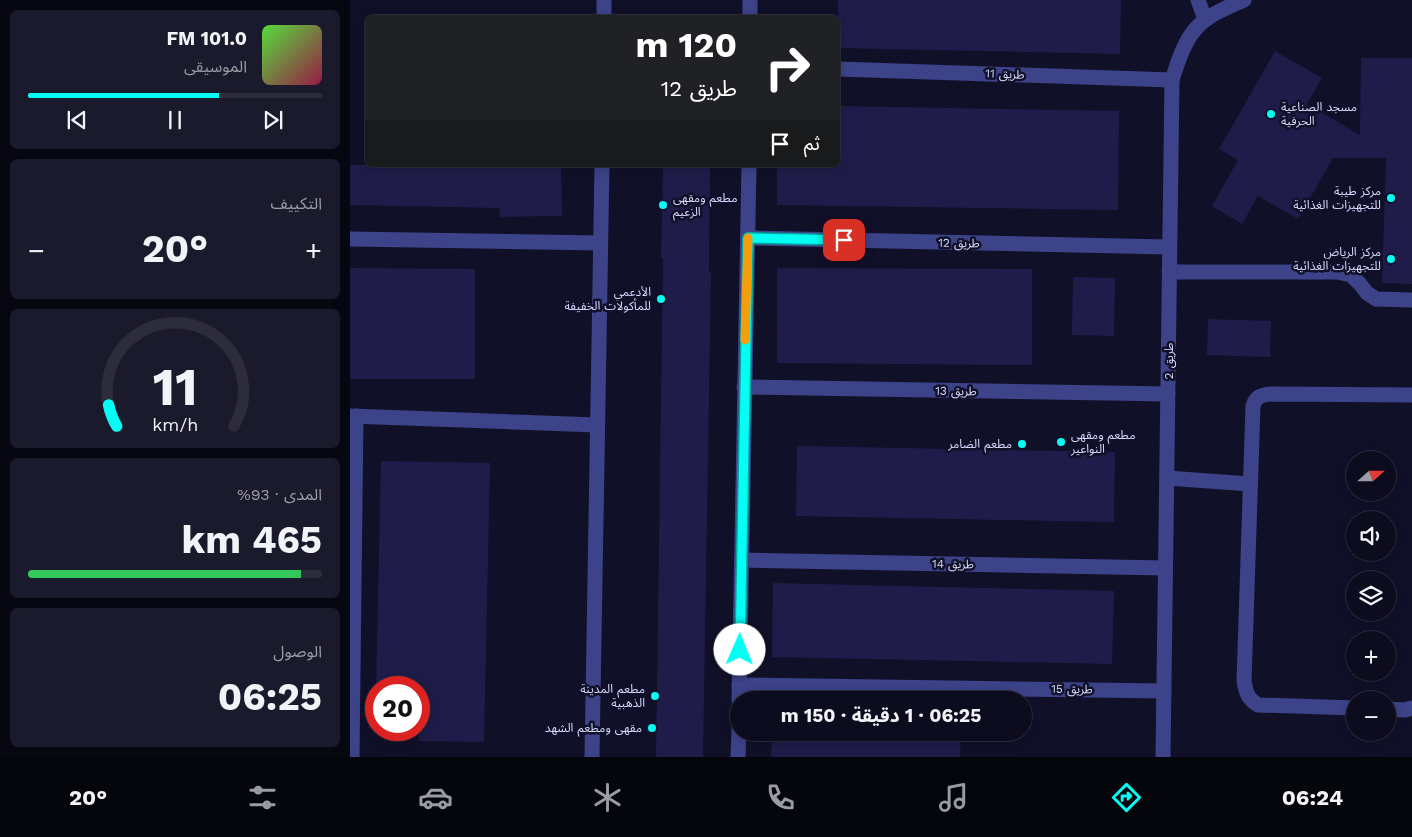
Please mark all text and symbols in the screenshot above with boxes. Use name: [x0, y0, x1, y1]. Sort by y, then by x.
text: 120 m: [636, 24, 737, 66]
text: 101.0 FM: [166, 27, 247, 50]
icon: right: [755, 35, 820, 100]
text: الموسيقى: [184, 57, 247, 76]
street label: طريق 11: [985, 66, 1025, 83]
text: طريق 12: [661, 76, 737, 101]
place label: مسجد الصناعية الحرفية: [1281, 100, 1357, 128]
icon: previous: [63, 106, 91, 134]
icon: pause: [161, 106, 189, 134]
icon: next: [259, 106, 287, 134]
marker: مسجد الصناعية الحرفية: [1265, 108, 1277, 120]
icon: arrive: [766, 130, 794, 158]
text: ثم: [804, 132, 820, 155]
place label: مركز طيبة للتجهيزات الغذائية: [1293, 184, 1381, 212]
place label: مطعم ومقهى الزعيم: [673, 191, 737, 221]
marker: مركز طيبة للتجهيزات الغذائية: [1385, 192, 1397, 204]
text: التكييف: [270, 194, 322, 213]
marker: مطعم ومقهى الزعيم: [657, 199, 669, 211]
pin: [823, 219, 865, 261]
icon: arrive: [830, 226, 858, 254]
text: 20°: [142, 227, 208, 271]
text: −: [28, 234, 45, 267]
text: +: [305, 234, 322, 267]
street label: طريق 12: [938, 236, 980, 251]
place label: مركز الرياض للتجهيزات الغذائية: [1293, 245, 1381, 273]
marker: مركز الرياض للتجهيزات الغذائية: [1385, 253, 1397, 265]
place label: الأدعمي للمأكولات الخفيفة: [564, 285, 651, 313]
marker: الأدعمي للمأكولات الخفيفة: [655, 293, 667, 305]
street label: طريق 2: [1162, 343, 1177, 379]
text: 11: [153, 357, 197, 418]
street label: طريق 13: [935, 384, 977, 399]
text: km/h: [152, 414, 198, 435]
place label: مطعم ومقهى النواعير: [1070, 428, 1135, 456]
marker: مطعم ومقهى النواعير: [1055, 436, 1067, 448]
place label: مطعم الضامر: [947, 437, 1012, 453]
marker: مطعم الضامر: [1016, 438, 1028, 450]
north arrow: [1346, 451, 1396, 501]
map controls: [1346, 451, 1396, 741]
text: المدى · 93%: [237, 485, 322, 504]
button: sound: [1346, 511, 1396, 561]
text: 465 km: [182, 518, 322, 562]
street label: طريق 14: [932, 557, 974, 572]
button: layers: [1346, 571, 1396, 621]
position arrow: [713, 623, 765, 675]
button: +: [1346, 631, 1396, 681]
text: الوصول: [273, 642, 322, 661]
text: 06:25: [218, 675, 322, 719]
speed limit sign: 20: [365, 676, 430, 741]
place label: مطعم المدينة الذهبية: [580, 682, 645, 710]
street label: طريق 15: [1051, 682, 1093, 697]
marker: مطعم المدينة الذهبية: [649, 690, 661, 702]
button: −: [1346, 691, 1396, 741]
text: 06:25 · 1 دقيقة · 150 m: [781, 704, 981, 727]
place label: مقهى ومطعم الشهد: [545, 721, 642, 737]
marker: مقهى ومطعم الشهد: [646, 722, 658, 734]
icon: filters: [245, 780, 280, 815]
icon: car: [418, 780, 453, 815]
icon: climate: [590, 780, 625, 815]
icon: phone: [763, 780, 798, 815]
icon: music: [936, 780, 971, 815]
icon: directions: [1109, 780, 1144, 815]
text: 20°: [69, 785, 107, 810]
text: 06:24: [1282, 785, 1343, 810]

